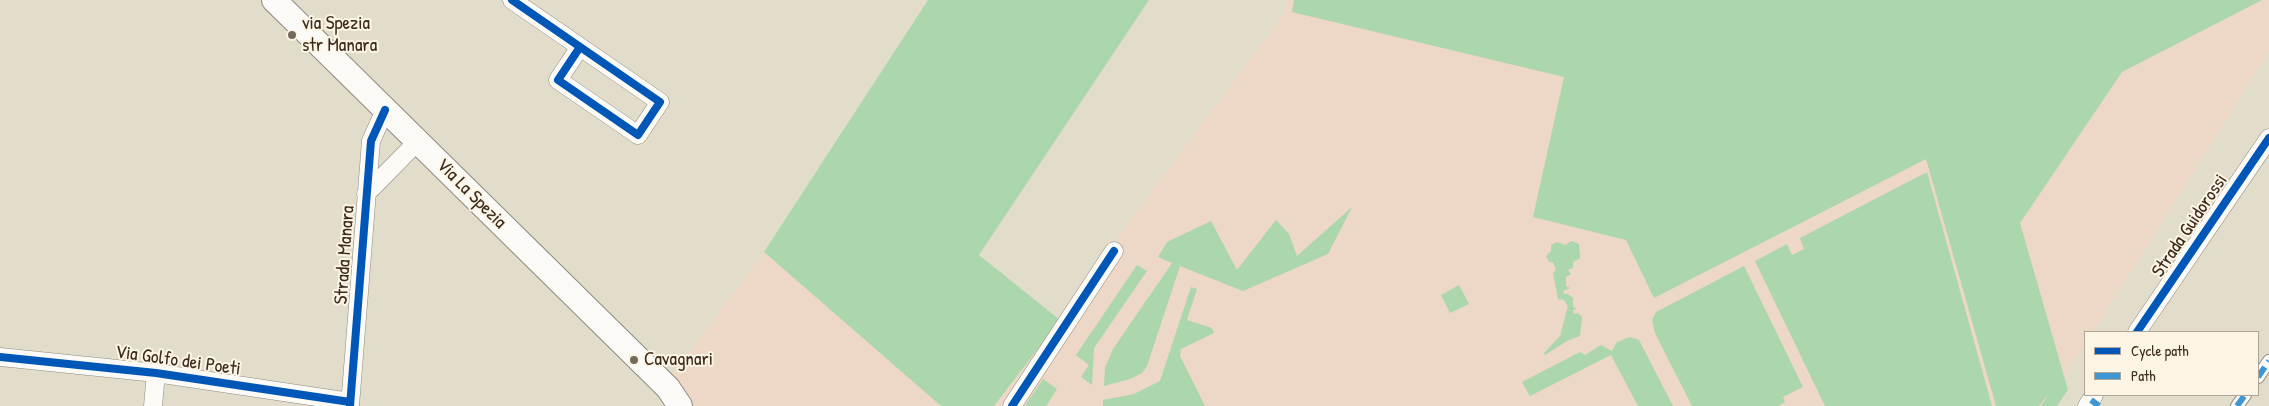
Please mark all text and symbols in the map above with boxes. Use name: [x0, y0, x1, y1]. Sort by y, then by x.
place label: via Spezia str Manara: [302, 13, 377, 57]
marker: via Spezia str Manara: [286, 29, 298, 41]
street label: Via La Spezia: [431, 154, 511, 234]
street label: Strada Guidorossi: [2147, 170, 2233, 282]
street label: Strada Manara: [330, 205, 360, 305]
legend: [2084, 331, 2259, 396]
text: Cycle path: [2131, 340, 2189, 361]
street label: Via Golfo dei Poeti: [114, 341, 242, 381]
place label: Cavagnari: [644, 349, 713, 371]
marker: Cavagnari: [628, 354, 640, 366]
text: Path: [2131, 365, 2156, 386]

